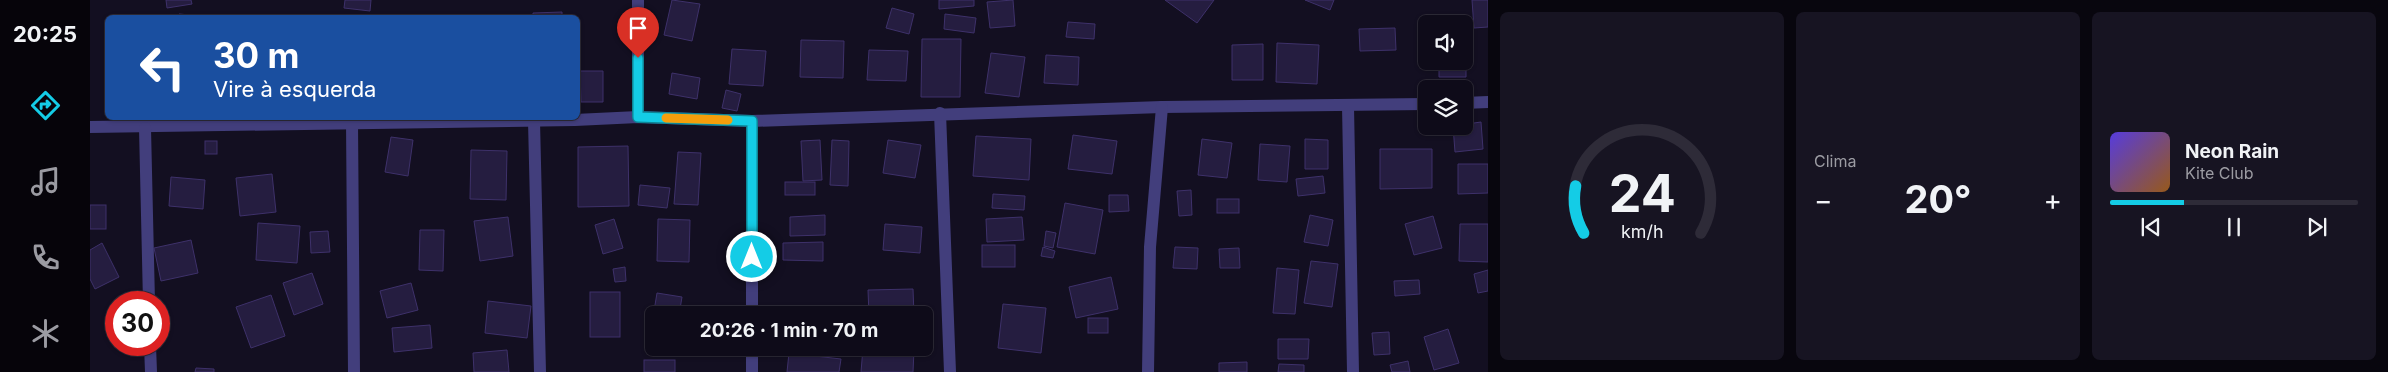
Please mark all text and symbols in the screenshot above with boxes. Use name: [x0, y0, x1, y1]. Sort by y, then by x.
pin: [617, 7, 659, 58]
icon: arrive: [624, 14, 652, 42]
map controls: [1418, 15, 1473, 135]
button: sound: [1418, 15, 1473, 70]
text: 20:25: [13, 21, 77, 47]
text: 30 m: [213, 34, 299, 76]
icon: left: [130, 35, 195, 100]
text: Vire à esquerda: [213, 76, 376, 102]
button: layers: [1418, 80, 1473, 135]
icon: directions: [28, 88, 63, 123]
text: Neon Rain: [2185, 140, 2279, 163]
text: Clima: [1814, 151, 1856, 171]
text: 24: [1608, 162, 1676, 225]
text: Kite Club: [2185, 163, 2254, 183]
icon: music: [28, 164, 63, 199]
text: 20°: [1904, 176, 1972, 222]
text: −: [1814, 183, 1833, 217]
text: +: [2043, 183, 2062, 217]
icon: previous: [2137, 213, 2165, 241]
icon: pause: [2220, 213, 2248, 241]
icon: next: [2303, 213, 2331, 241]
text: km/h: [1621, 221, 1663, 242]
position arrow: [725, 230, 777, 282]
icon: phone: [28, 240, 63, 275]
speed limit sign: 30: [105, 291, 170, 356]
icon: climate: [28, 316, 63, 351]
text: 20:26 · 1 min · 70 m: [700, 319, 878, 342]

